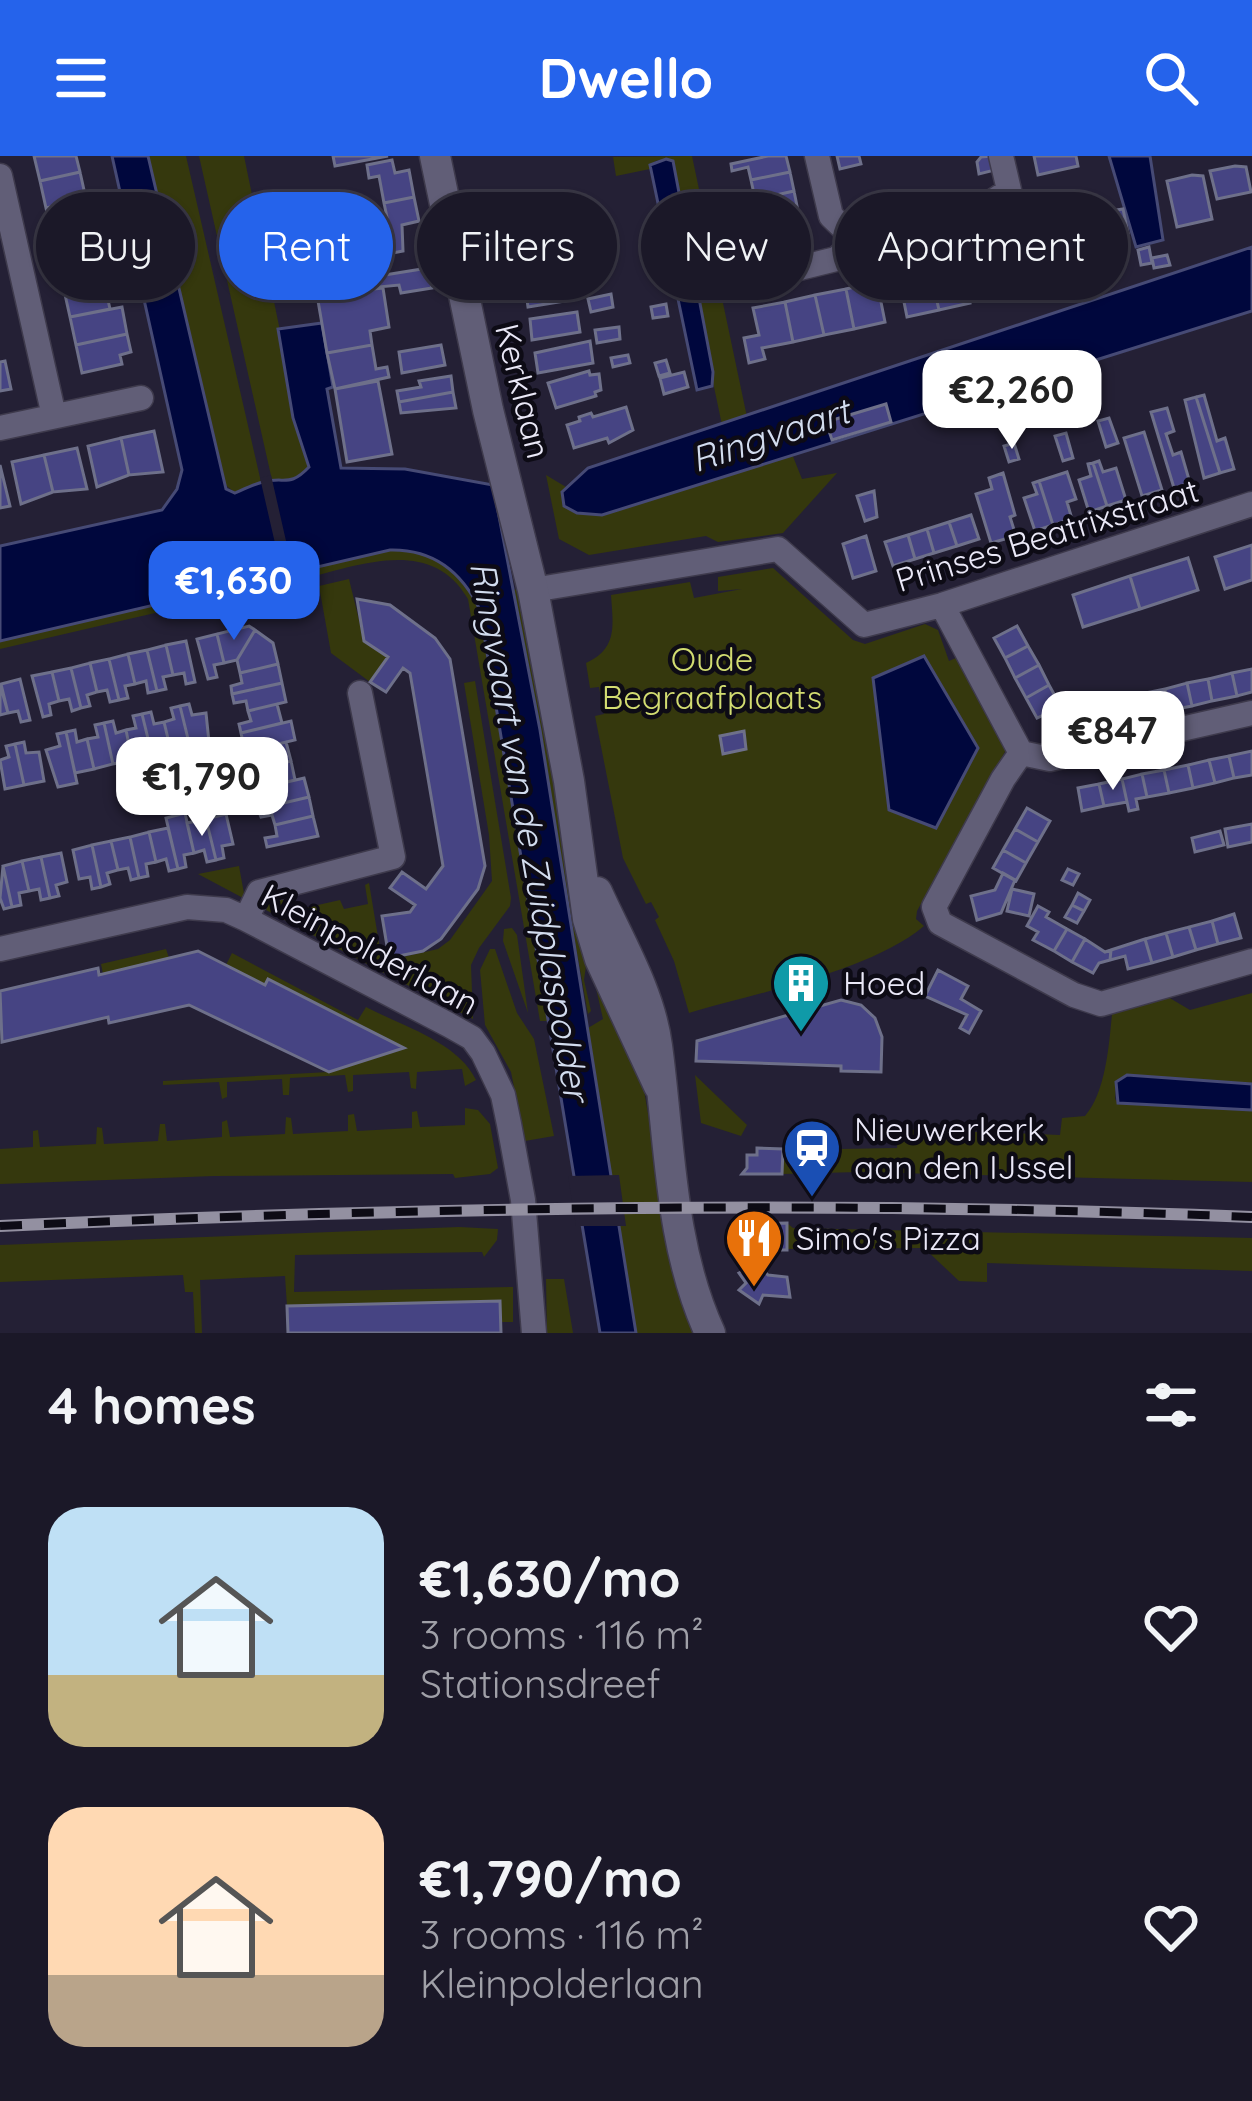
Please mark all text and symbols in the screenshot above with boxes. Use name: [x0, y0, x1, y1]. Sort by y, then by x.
text: Dwello: [539, 44, 713, 112]
icon: menu: [48, 45, 114, 111]
icon: search: [1138, 45, 1204, 111]
chip: Buy: [36, 192, 195, 300]
chip: Rent: [219, 192, 393, 300]
chip: Filters: [417, 192, 617, 300]
chip: New: [641, 192, 811, 300]
chip: Apartment: [835, 192, 1128, 300]
street label: Kerklaan: [487, 319, 560, 463]
pin: €2,260: [914, 350, 1110, 452]
text: €2,260: [949, 364, 1075, 413]
water label: Ringvaart: [685, 387, 858, 481]
street label: Prinses Beatrixstraat: [890, 469, 1203, 600]
pin: €1,630: [136, 541, 332, 643]
text: €1,630: [176, 555, 292, 604]
water label: Ringvaart van de Zuidplaspolder: [461, 558, 601, 1108]
park label: Oude Begraafplaats: [602, 638, 822, 717]
pin: €847: [1042, 691, 1184, 793]
text: €847: [1069, 705, 1158, 754]
pin: €1,790: [104, 737, 300, 839]
text: €1,790: [143, 751, 261, 800]
street label: Kleinpolderlaan: [255, 874, 486, 1023]
building icon: Hoed: [770, 952, 832, 1034]
place label: Hoed: [843, 962, 925, 1003]
place label: Nieuwerkerk aan den IJssel: [854, 1108, 1073, 1187]
station icon: Nieuwerkerk aan den IJssel: [781, 1117, 843, 1199]
restaurant icon: Simo's Pizza: [723, 1207, 785, 1289]
place label: Simo's Pizza: [796, 1217, 981, 1258]
icon: filters: [1138, 1372, 1204, 1438]
text: 4 homes: [48, 1373, 256, 1437]
text: €1,630/mo: [420, 1546, 681, 1610]
icon: home: [144, 1555, 288, 1699]
icon: heart: [1138, 1594, 1204, 1660]
text: 3 rooms · 116 m²: [420, 1610, 704, 1659]
text: Stationsdreef: [420, 1659, 661, 1708]
text: €1,790/mo: [420, 1846, 682, 1910]
icon: home: [144, 1855, 288, 1999]
icon: heart: [1138, 1894, 1204, 1960]
text: 3 rooms · 116 m²: [420, 1910, 704, 1959]
text: Kleinpolderlaan: [420, 1959, 703, 2008]

